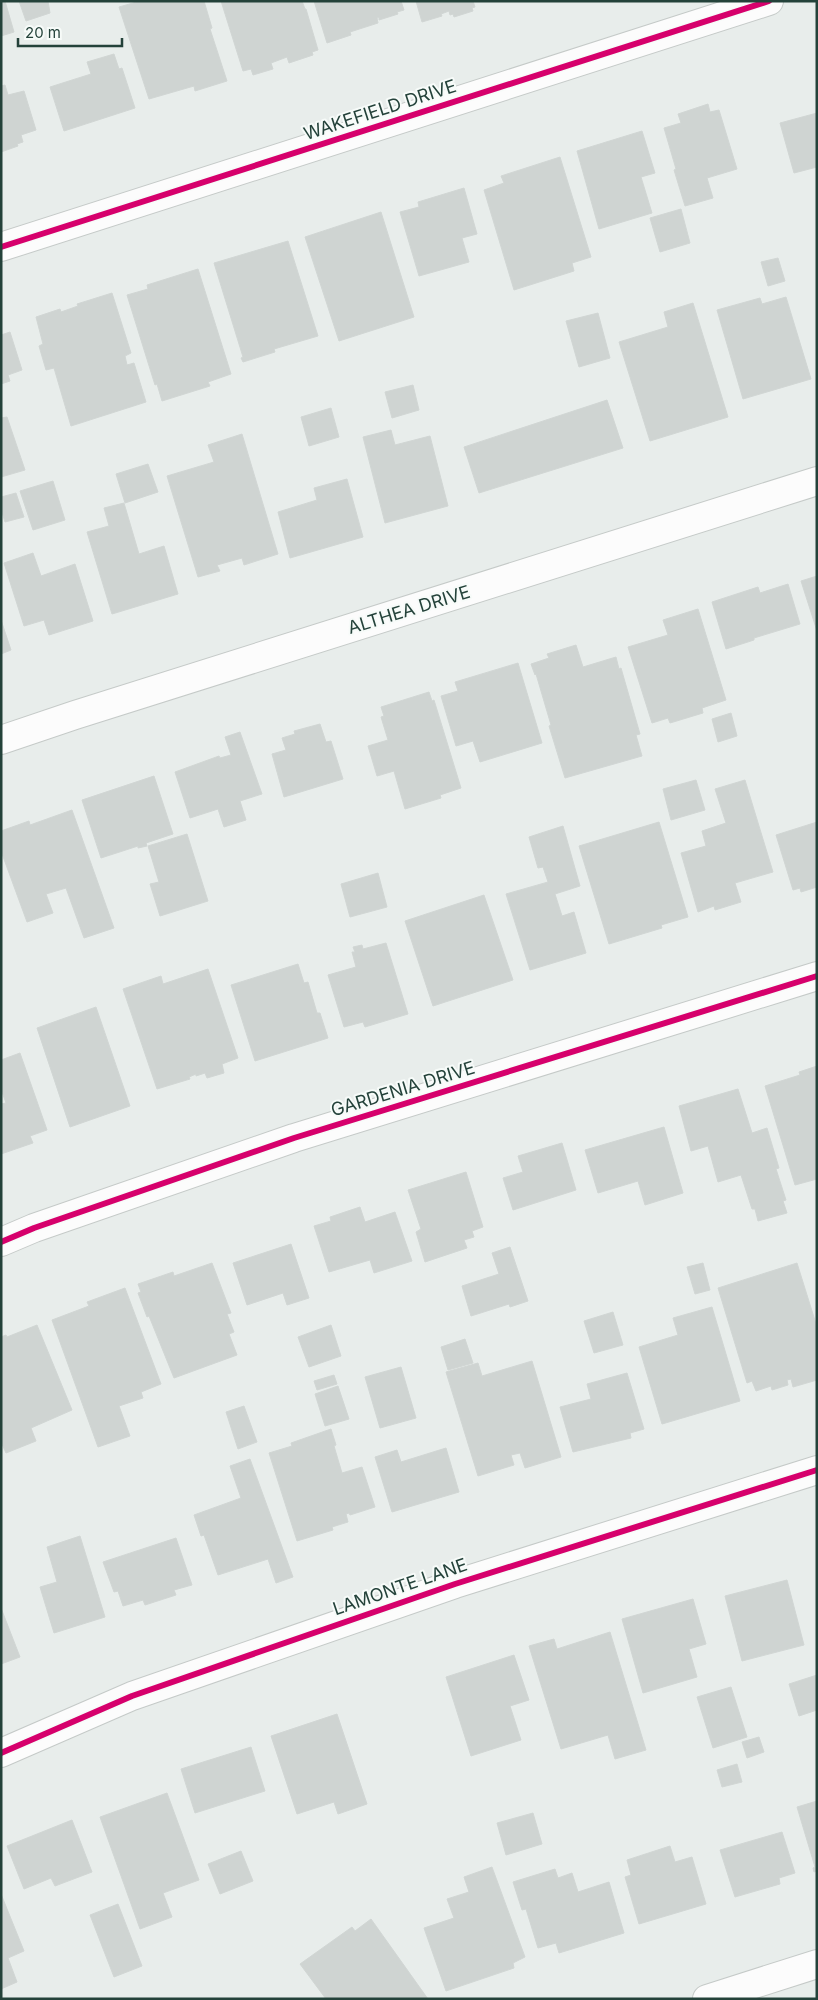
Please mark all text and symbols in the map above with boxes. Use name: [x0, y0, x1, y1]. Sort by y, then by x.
scale bar: [18, 15, 121, 47]
text: 20 m: [25, 23, 61, 42]
street label: WAKEFIELD DRIVE: [301, 75, 459, 144]
street label: ALTHEA DRIVE: [345, 581, 473, 638]
street label: GARDENIA DRIVE: [328, 1057, 477, 1120]
street label: LAMONTE LANE: [330, 1554, 470, 1619]

